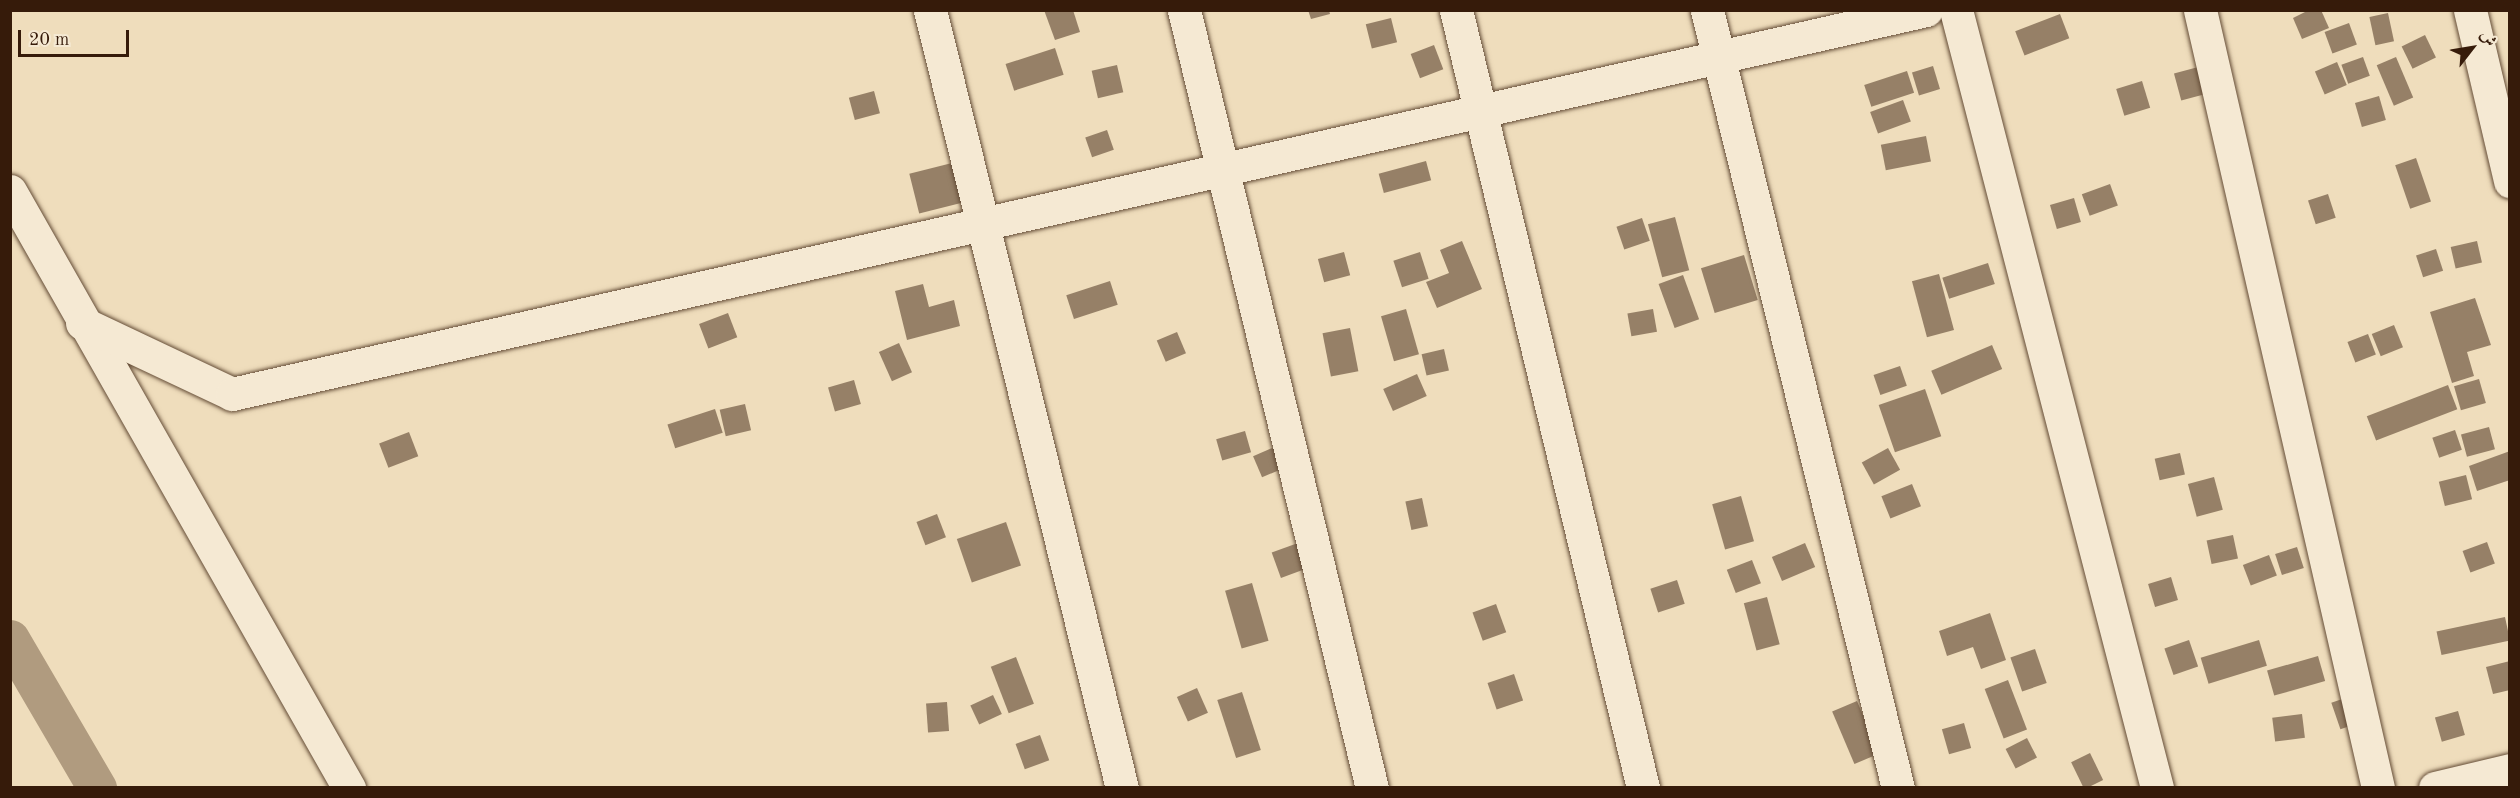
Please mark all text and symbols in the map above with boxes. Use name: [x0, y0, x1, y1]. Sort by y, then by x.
scale bar: [21, 18, 132, 56]
north arrow: [2442, 18, 2502, 78]
text: ش: [2476, 28, 2498, 50]
text: 20 m: [29, 31, 69, 49]

